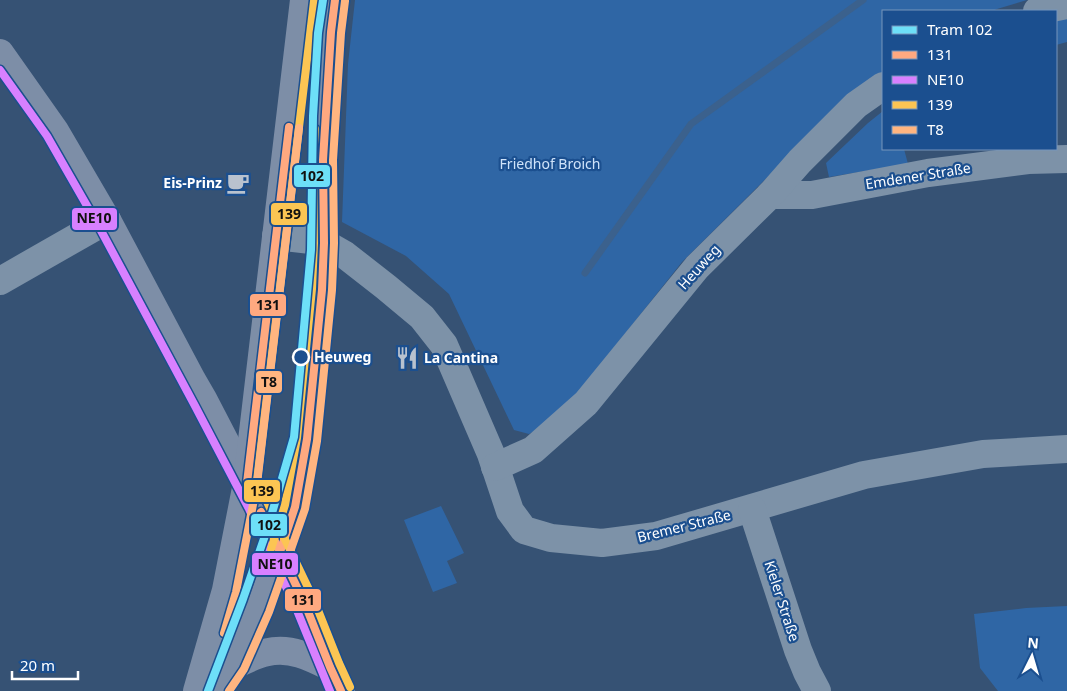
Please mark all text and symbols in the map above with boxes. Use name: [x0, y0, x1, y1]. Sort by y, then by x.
legend: [882, 10, 1057, 150]
text: Tram 102: [927, 19, 993, 39]
text: 131: [927, 44, 953, 64]
text: NE10: [927, 69, 964, 89]
text: 139: [927, 94, 953, 114]
text: T8: [927, 119, 944, 139]
park label: Friedhof Broich: [500, 154, 600, 173]
street label: Emdener Straße: [864, 158, 972, 193]
line badge: 102: [293, 164, 331, 188]
text: 102: [300, 166, 324, 185]
cafe icon: Eis-Prinz: [225, 170, 251, 196]
place label: Eis-Prinz: [163, 173, 222, 192]
line badge: 139: [270, 202, 308, 226]
text: 139: [277, 204, 301, 223]
line badge: NE10: [71, 207, 118, 231]
text: NE10: [76, 208, 112, 227]
street label: Heuweg: [673, 240, 724, 293]
line badge: 131: [249, 293, 287, 317]
text: 131: [256, 295, 280, 314]
restaurant icon: La Cantina: [394, 345, 420, 371]
place label: Heuweg: [314, 347, 371, 366]
marker: Heuweg: [292, 348, 310, 366]
place label: La Cantina: [424, 348, 498, 367]
line badge: T8: [255, 370, 283, 394]
text: T8: [261, 372, 277, 391]
line badge: 139: [243, 479, 281, 503]
text: 139: [250, 481, 274, 500]
street label: Bremer Straße: [635, 505, 733, 546]
line badge: 102: [250, 513, 288, 537]
text: 102: [257, 515, 281, 534]
line badge: NE10: [251, 552, 299, 576]
text: NE10: [257, 554, 293, 573]
street label: Kieler Straße: [760, 558, 805, 644]
line badge: 131: [284, 588, 322, 612]
text: 131: [291, 590, 315, 609]
north arrow: [1007, 631, 1057, 681]
text: N: [1027, 633, 1040, 653]
scale bar: [12, 648, 79, 680]
text: 20 m: [20, 655, 55, 675]

